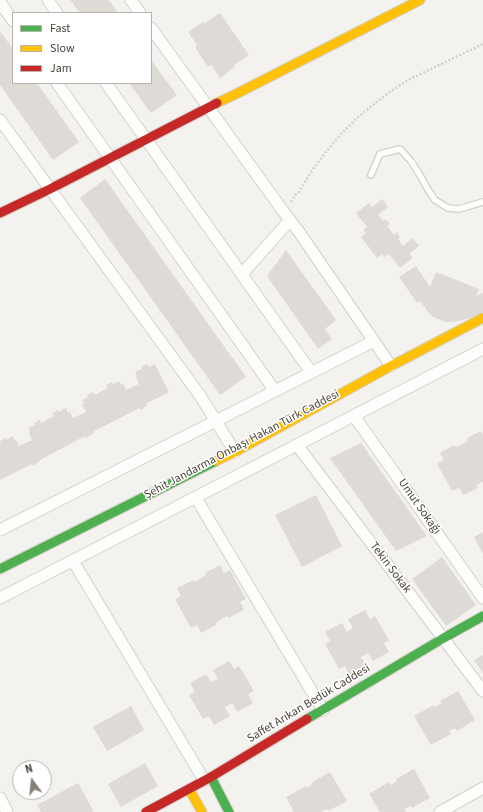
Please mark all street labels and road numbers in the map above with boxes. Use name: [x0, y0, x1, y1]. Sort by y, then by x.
street label: Şehit Jandarma Onbaşı Hakan Türk Caddesi: [142, 387, 342, 503]
street label: Umut Sokağı: [395, 476, 443, 538]
street label: Tekin Sokak: [366, 540, 414, 596]
street label: Saffet Arıkan Bedük Caddesi: [245, 662, 373, 746]

